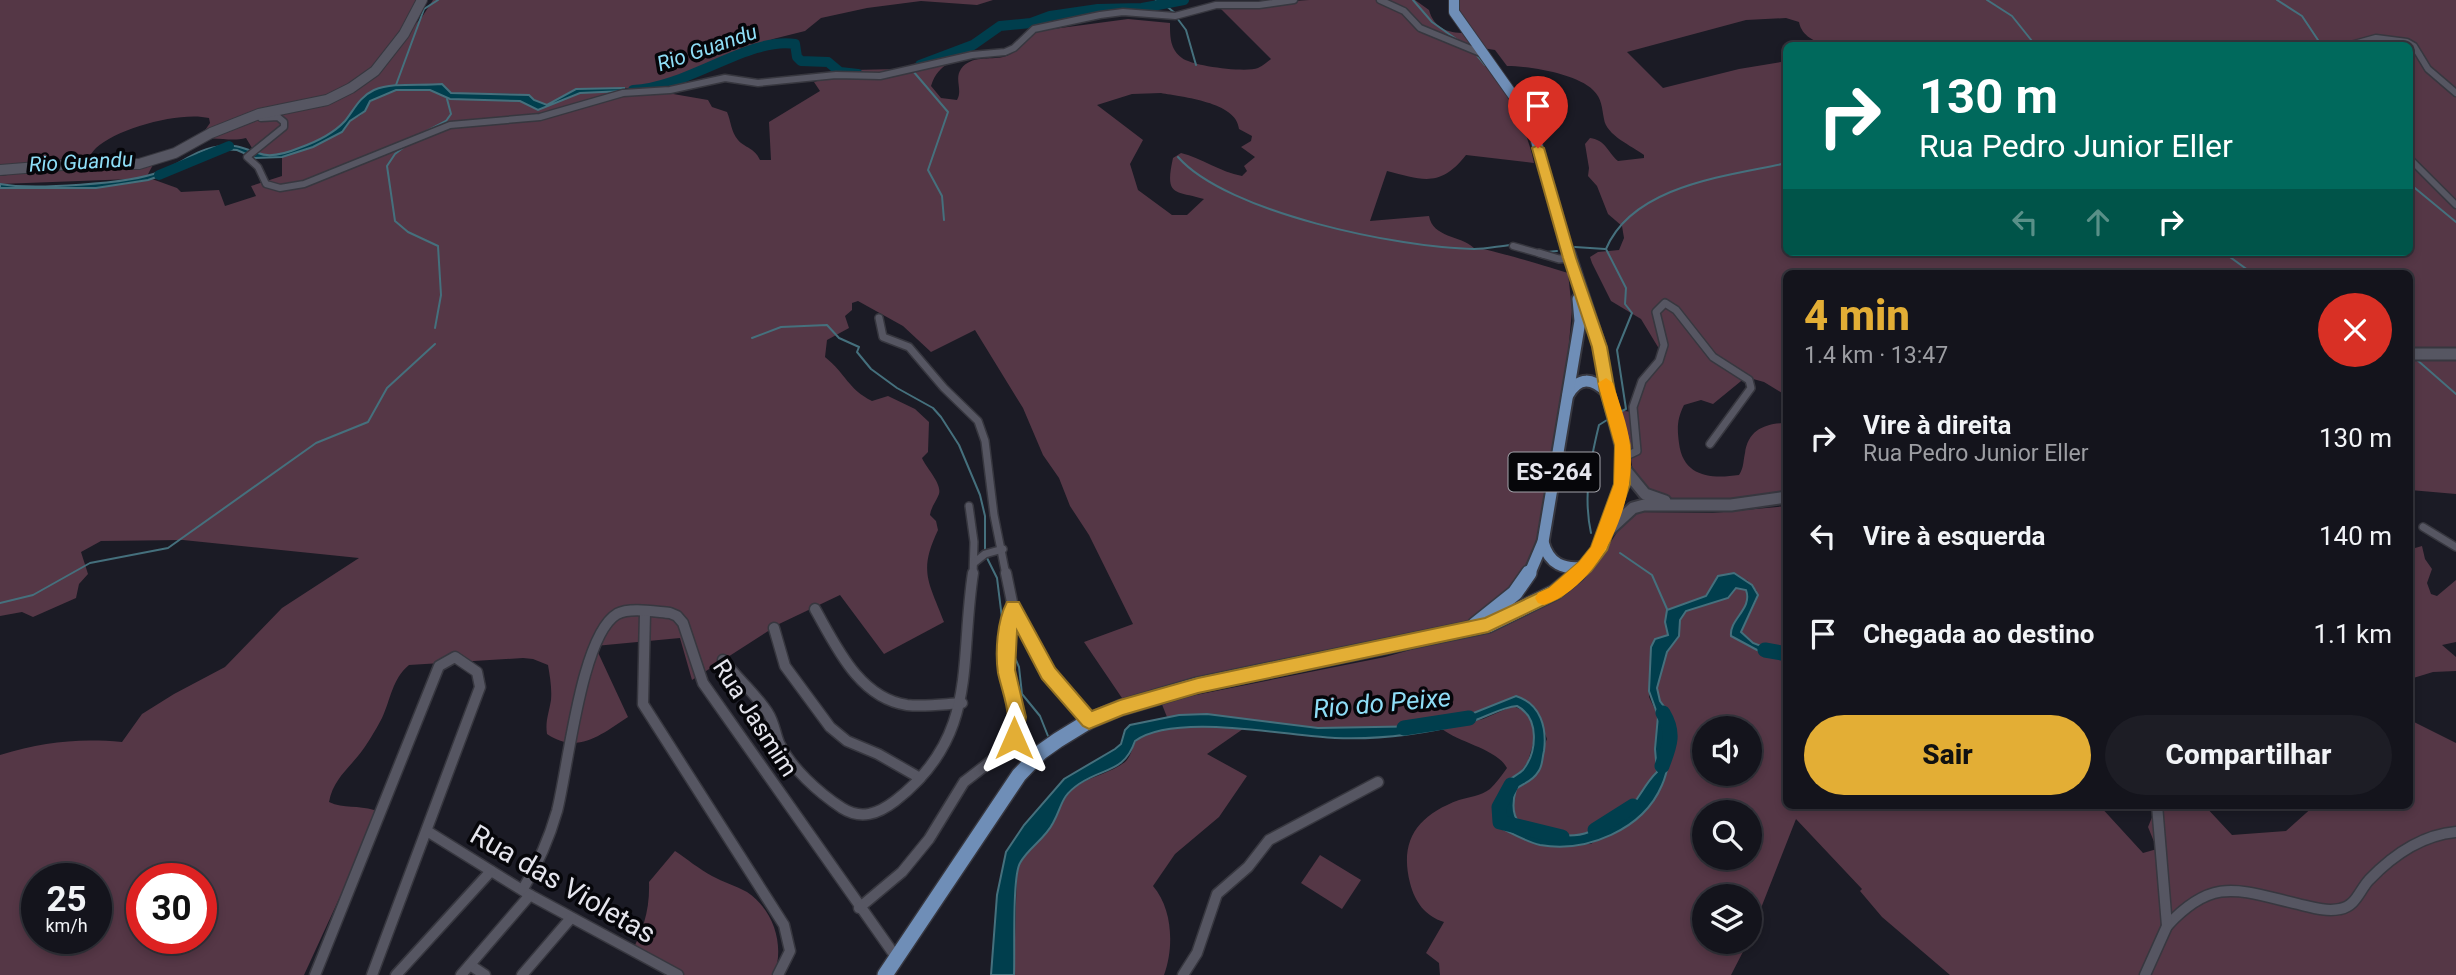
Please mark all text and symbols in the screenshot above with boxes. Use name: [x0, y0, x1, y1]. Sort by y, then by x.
water label: Rio Guandu: [654, 20, 760, 76]
text: 130 m: [1919, 68, 2058, 125]
icon: right: [1804, 70, 1895, 161]
pin: [1508, 76, 1568, 148]
icon: arrive: [1519, 87, 1557, 125]
text: Rua Pedro Junior Eller: [1919, 127, 2233, 165]
water label: Rio Guandu: [28, 147, 134, 177]
icon: left: [2006, 203, 2044, 241]
icon: ahead: [2079, 203, 2117, 241]
icon: right: [2152, 203, 2190, 241]
text: 4 min: [1804, 291, 1910, 340]
button: close: [2318, 293, 2392, 367]
text: 1.4 km · 13:47: [1804, 342, 1948, 369]
text: Vire à direita: [1863, 410, 2011, 440]
icon: right: [1804, 419, 1842, 457]
text: 130 m: [2319, 423, 2392, 453]
text: Rua Pedro Junior Eller: [1863, 440, 2089, 467]
road number: ES-264: [1508, 452, 1600, 492]
icon: left: [1804, 517, 1842, 555]
text: Vire à esquerda: [1863, 521, 2046, 551]
text: 140 m: [2319, 521, 2392, 551]
icon: arrive: [1804, 615, 1842, 653]
text: Chegada ao destino: [1863, 619, 2094, 649]
text: 1.1 km: [2313, 619, 2392, 649]
street label: Rua Jasmim: [707, 654, 803, 782]
water label: Rio do Peixe: [1312, 682, 1452, 724]
position arrow: [977, 701, 1051, 775]
button: Sair: [1804, 715, 2091, 795]
button: Compartilhar: [2105, 715, 2392, 795]
map controls: [1692, 716, 1762, 954]
button: sound: [1692, 716, 1762, 786]
button: search: [1692, 800, 1762, 870]
street label: Rua das Violetas: [465, 818, 661, 950]
speed limit sign: 30: [126, 863, 217, 954]
text: 25: [46, 879, 87, 920]
button: layers: [1692, 884, 1762, 954]
text: km/h: [45, 915, 88, 936]

